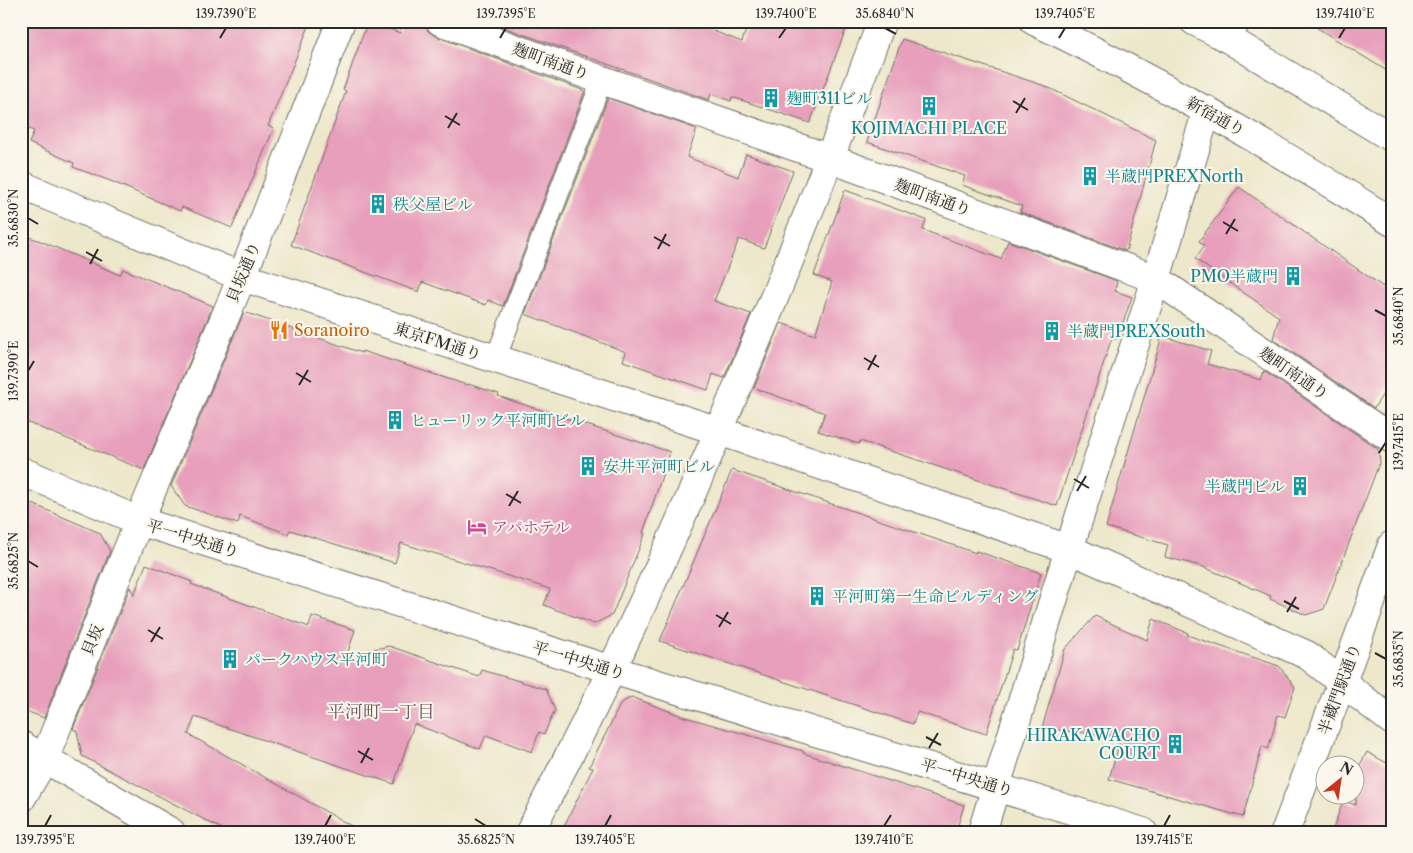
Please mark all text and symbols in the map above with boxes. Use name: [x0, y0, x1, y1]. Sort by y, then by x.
text: 139.7390°E: [196, 6, 256, 21]
text: 139.7395°E: [476, 6, 536, 21]
text: 139.7400°E: [755, 6, 817, 21]
text: 35.6840°N: [856, 6, 915, 21]
text: 139.7405°E: [1035, 6, 1095, 21]
text: 139.7410°E: [1316, 6, 1374, 21]
street label: 麹町南通り: [510, 38, 592, 84]
building icon: 麹町311ビル: [760, 87, 782, 109]
place label: 麹町311ビル: [786, 88, 872, 108]
street label: 新宿通り: [1183, 92, 1249, 140]
building icon: KOJIMACHI PLACE: [918, 95, 940, 117]
place label: KOJIMACHI PLACE: [851, 118, 1007, 138]
building icon: 半蔵門PREXNorth: [1079, 165, 1101, 187]
place label: 半蔵門PREXNorth: [1105, 166, 1244, 186]
street label: 麹町南通り: [892, 174, 974, 220]
text: 35.6830°N: [6, 189, 21, 247]
building icon: 秩父屋ビル: [367, 193, 389, 215]
place label: 秩父屋ビル: [393, 194, 473, 214]
street label: 貝坂通り: [222, 239, 264, 305]
building icon: PMO半蔵門: [1282, 265, 1304, 287]
place label: PMO半蔵門: [1190, 266, 1278, 286]
text: 35.6840°N: [1391, 286, 1406, 345]
street label: 東京FM通り: [392, 318, 484, 364]
restaurant icon: Soranoiro: [268, 319, 290, 341]
place label: Soranoiro: [294, 320, 370, 340]
building icon: 半蔵門PREXSouth: [1041, 320, 1063, 342]
place label: 半蔵門PREXSouth: [1067, 321, 1206, 341]
text: 139.7390°E: [6, 341, 21, 401]
street label: 麹町南通り: [1255, 342, 1333, 404]
building icon: ヒューリック平河町ビル: [384, 409, 406, 431]
place label: ヒューリック平河町ビル: [410, 410, 585, 430]
text: 139.7415°E: [1391, 413, 1406, 471]
building icon: 安井平河町ビル: [577, 455, 599, 477]
place label: 安井平河町ビル: [603, 456, 715, 476]
building icon: 半蔵門ビル: [1289, 475, 1311, 497]
place label: 半蔵門ビル: [1205, 476, 1285, 496]
street label: 平一中央通り: [144, 514, 242, 562]
hotel icon: アパホテル: [466, 516, 488, 538]
place label: アパホテル: [492, 517, 570, 537]
text: 35.6825°N: [6, 532, 21, 590]
building icon: 平河町第一生命ビルディング: [806, 585, 828, 607]
place label: 平河町第一生命ビルディング: [832, 586, 1038, 606]
street label: 貝坂: [77, 621, 107, 659]
text: 35.6835°N: [1391, 630, 1406, 688]
street label: 平一中央通り: [530, 636, 628, 684]
street label: 半蔵門駅通り: [1313, 640, 1365, 738]
building icon: パークハウス平河町: [219, 648, 241, 670]
place label: パークハウス平河町: [245, 649, 388, 669]
district label: 平河町一丁目: [327, 701, 435, 723]
place label: HIRAKAWACHO COURT: [1027, 725, 1160, 763]
building icon: HIRAKAWACHO COURT: [1164, 733, 1186, 755]
street label: 平一中央通り: [918, 753, 1016, 801]
north arrow: [1316, 756, 1366, 806]
text: N: [1337, 758, 1356, 780]
text: 139.7395°E: [15, 832, 75, 847]
text: 139.7400°E: [294, 832, 356, 847]
text: 35.6825°N: [457, 832, 515, 847]
text: 139.7405°E: [575, 832, 635, 847]
text: 139.7410°E: [855, 832, 913, 847]
text: 139.7415°E: [1135, 832, 1193, 847]

